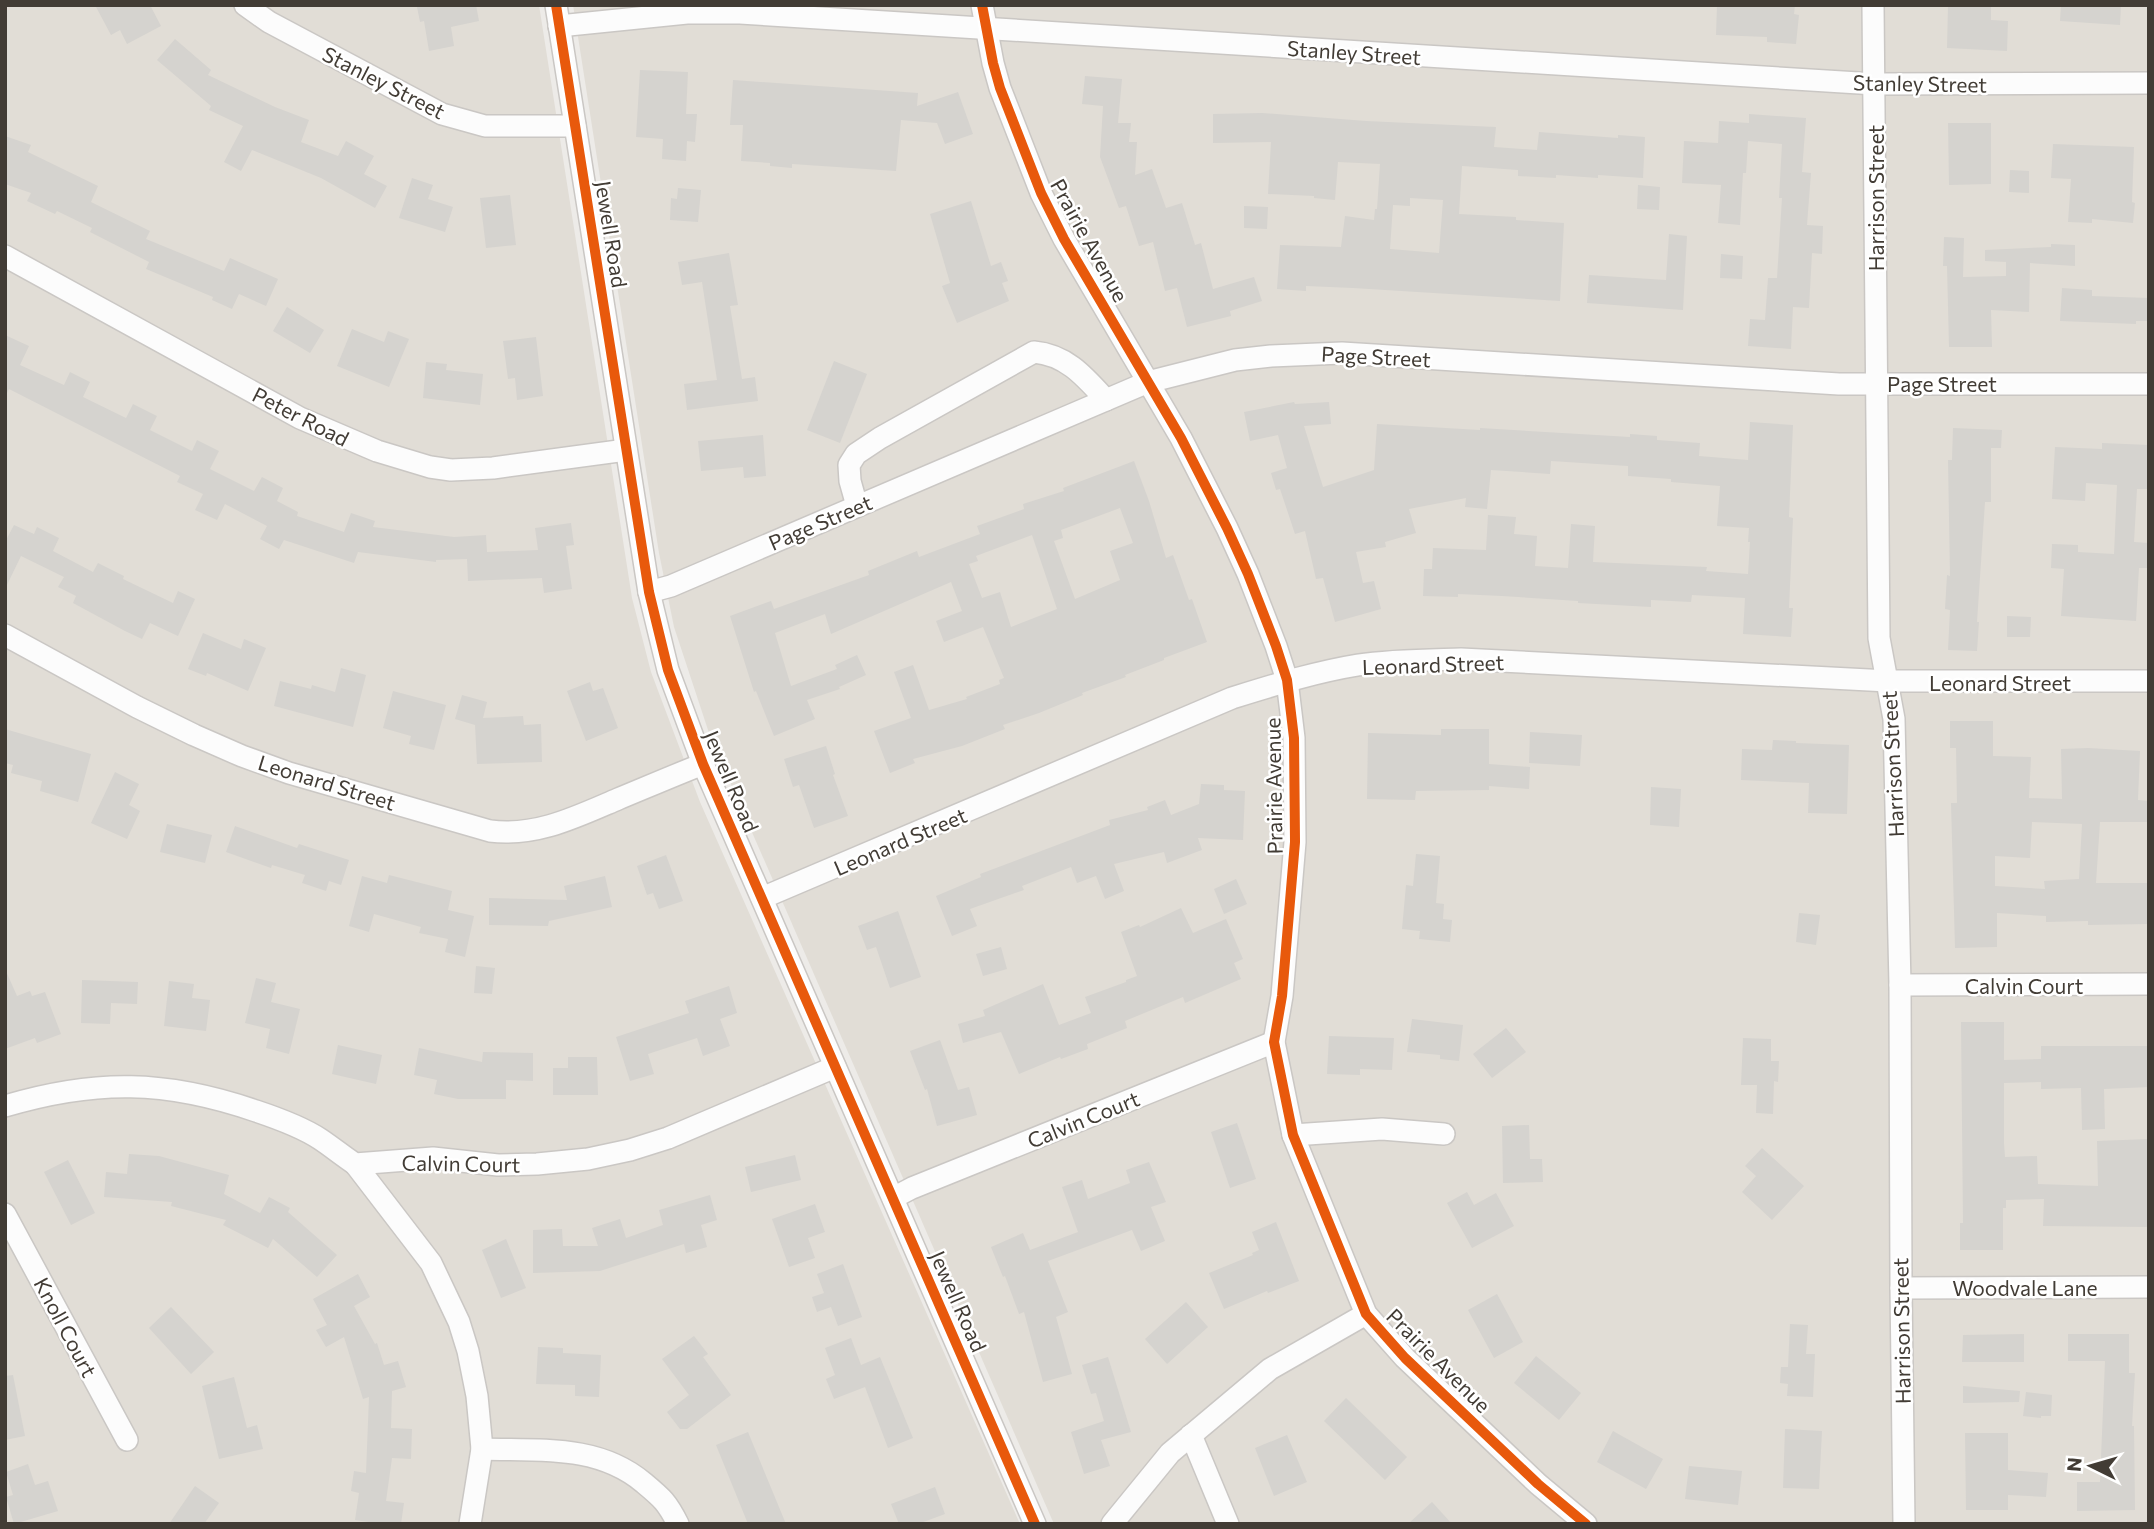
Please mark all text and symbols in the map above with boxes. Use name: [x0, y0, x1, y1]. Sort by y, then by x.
street label: Stanley Street: [1286, 35, 1422, 69]
street label: Stanley Street: [319, 40, 449, 124]
street label: Stanley Street: [1853, 69, 1987, 97]
street label: Harrison Street: [1863, 125, 1888, 271]
street label: Prairie Avenue: [1046, 174, 1134, 306]
street label: Jewell Road: [591, 179, 633, 289]
street label: Page Street: [1321, 341, 1431, 371]
street label: Page Street: [1887, 371, 1997, 396]
street label: Peter Road: [249, 381, 353, 451]
street label: Page Street: [765, 489, 875, 555]
street label: Leonard Street: [1362, 649, 1504, 679]
street label: Leonard Street: [1929, 670, 2071, 695]
street label: Harrison Street: [1876, 690, 1908, 838]
street label: Prairie Avenue: [1259, 717, 1287, 855]
street label: Jewell Road: [699, 726, 765, 836]
street label: Leonard Street: [255, 749, 399, 815]
street label: Leonard Street: [830, 802, 970, 880]
street label: Calvin Court: [1965, 973, 2083, 998]
street label: Calvin Court: [1023, 1085, 1143, 1153]
street label: Calvin Court: [401, 1149, 521, 1177]
street label: Jewell Road: [926, 1247, 992, 1355]
street label: Harrison Street: [1887, 1258, 1915, 1404]
street label: Knoll Court: [29, 1273, 103, 1381]
street label: Woodvale Lane: [1952, 1275, 2098, 1300]
street label: Prairie Avenue: [1382, 1303, 1496, 1417]
north arrow: [2056, 1431, 2126, 1501]
text: N: [2061, 1456, 2086, 1473]

